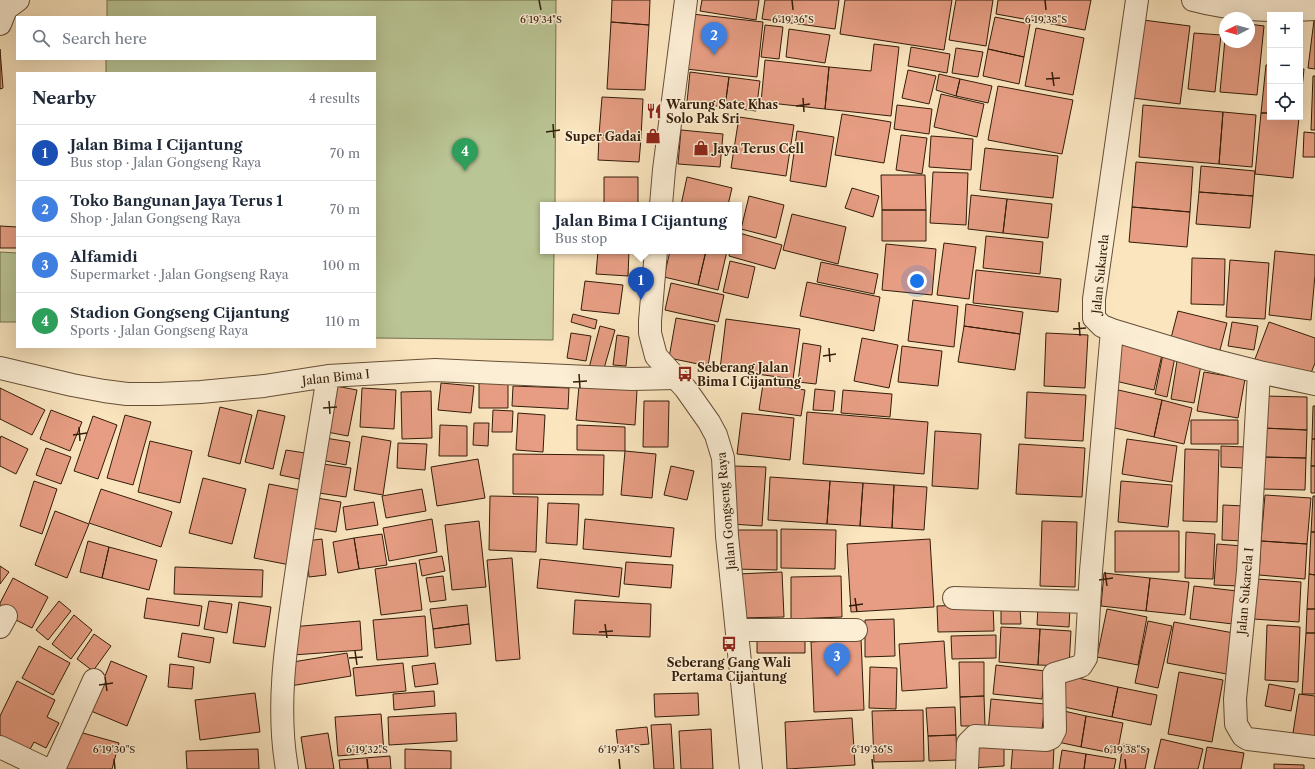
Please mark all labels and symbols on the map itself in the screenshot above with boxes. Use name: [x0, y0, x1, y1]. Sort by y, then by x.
north arrow: [1219, 12, 1255, 48]
text: 6°19'34"S: [520, 13, 562, 26]
text: 6°19'36"S: [772, 13, 814, 26]
text: 6°19'38"S: [1025, 13, 1067, 26]
pin: 2: [701, 22, 727, 55]
place label: Warung Sate Khas Solo Pak Sri: [665, 97, 779, 126]
restaurant icon: Warung Sate Khas Solo Pak Sri: [645, 102, 663, 120]
shop icon: Super Gadai: [644, 127, 662, 145]
place label: Super Gadai: [565, 129, 642, 144]
pin: 4: [452, 138, 478, 171]
shop icon: Jaya Terus Cell: [692, 139, 710, 157]
place label: Jaya Terus Cell: [711, 141, 804, 156]
street label: Jalan Sukarela: [1088, 233, 1112, 317]
pin: 1: [628, 267, 654, 300]
your location: [907, 271, 927, 291]
place label: Seberang Jalan Bima I Cijantung: [697, 360, 802, 389]
bus stop icon: Seberang Jalan Bima I Cijantung: [676, 365, 694, 383]
street label: Jalan Bima I: [299, 366, 371, 388]
street label: Jalan Gongseng Raya: [713, 451, 739, 573]
street label: Jalan Sukarela I: [1234, 547, 1256, 637]
bus stop icon: Seberang Gang Wali Pertama Cijantung: [720, 635, 738, 653]
pin: 3: [824, 643, 850, 676]
place label: Seberang Gang Wali Pertama Cijantung: [667, 655, 792, 684]
text: 6°19'30"S: [93, 743, 135, 756]
text: 6°19'32"S: [346, 743, 388, 756]
text: 6°19'34"S: [598, 743, 640, 756]
text: 6°19'36"S: [851, 743, 893, 756]
text: 6°19'38"S: [1104, 743, 1146, 756]

